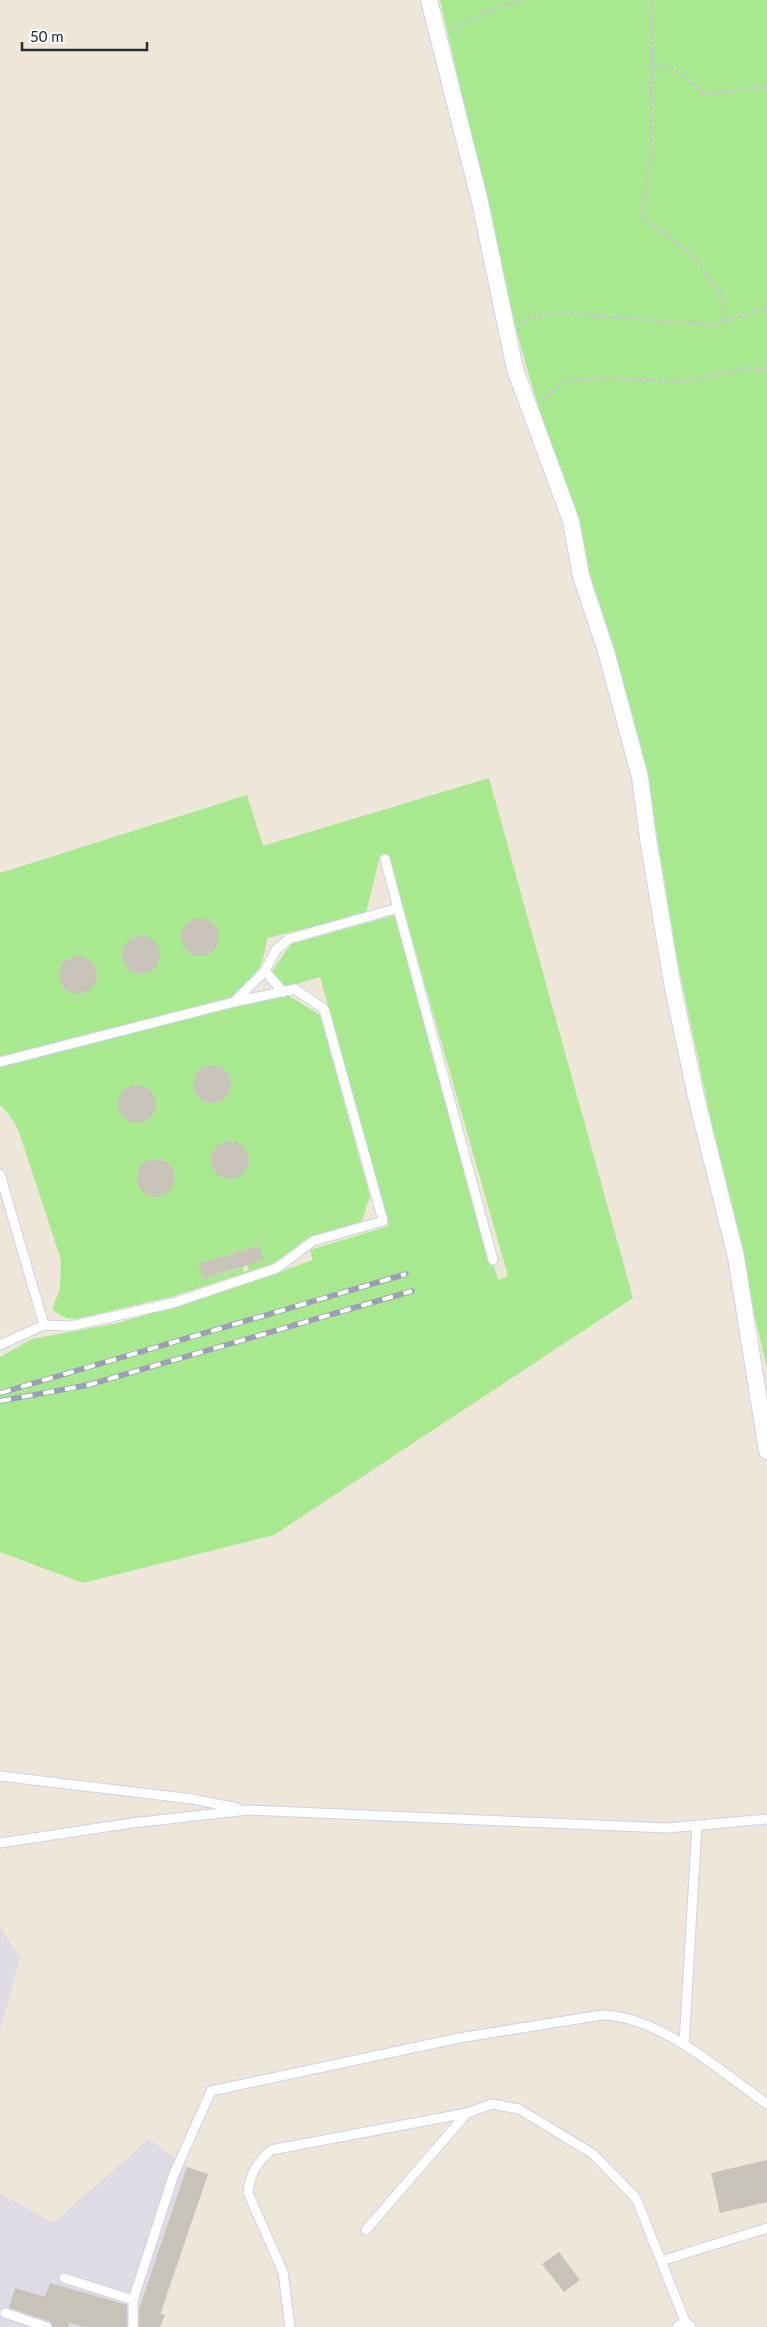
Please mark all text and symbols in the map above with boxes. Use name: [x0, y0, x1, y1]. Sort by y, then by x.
scale bar: [22, 20, 148, 52]
text: 50 m: [30, 27, 64, 45]

